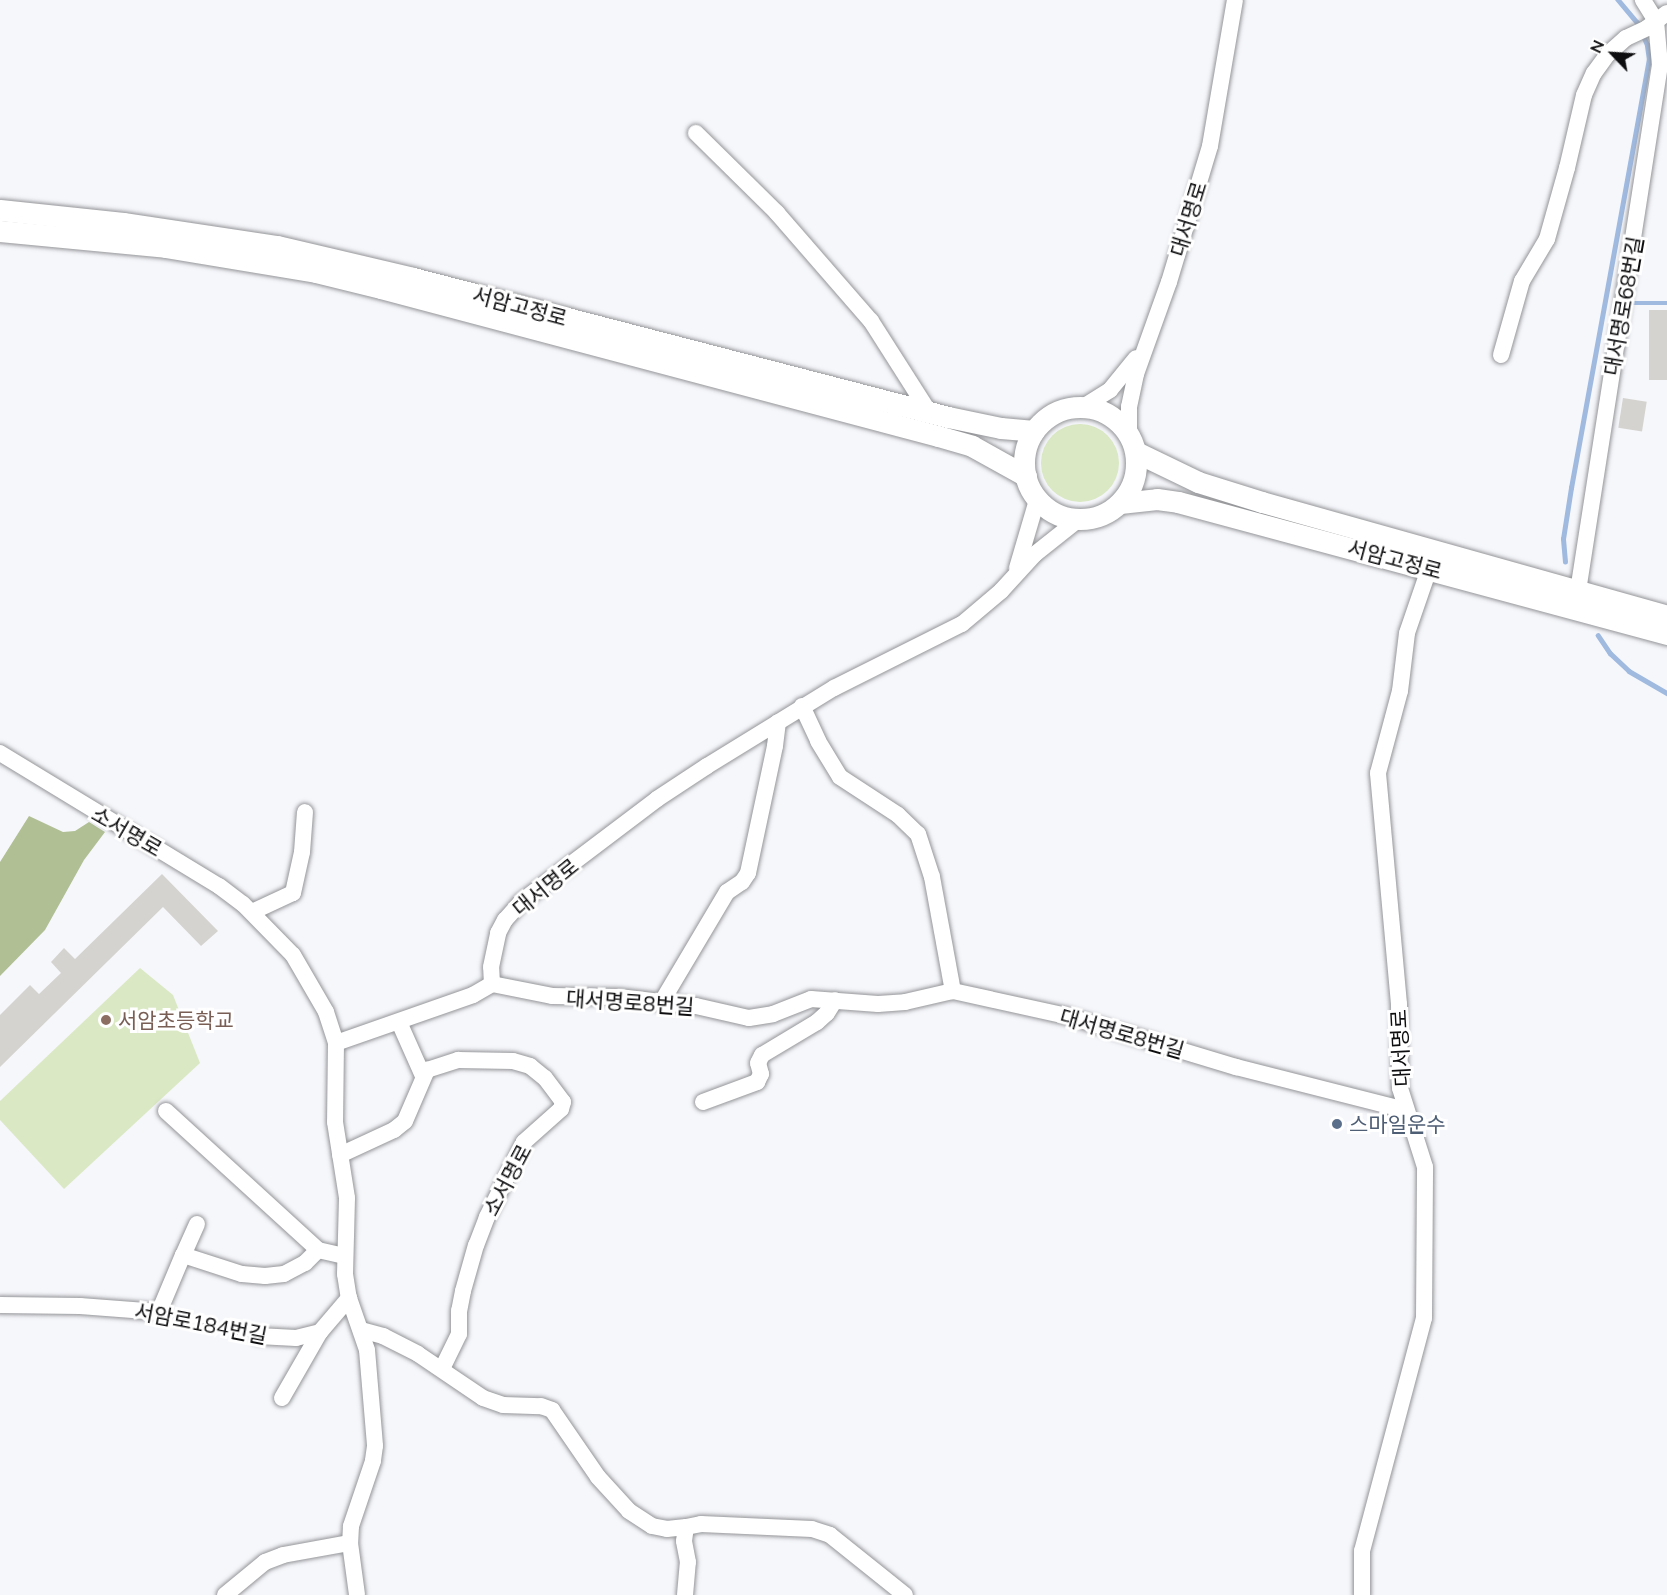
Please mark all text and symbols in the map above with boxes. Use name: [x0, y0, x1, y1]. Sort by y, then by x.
north arrow: [1583, 24, 1643, 84]
text: N: [1585, 37, 1608, 56]
street label: 대서명로: [1165, 178, 1211, 260]
street label: 대서명로68번길: [1598, 234, 1648, 378]
street label: 서암고정로: [470, 281, 570, 331]
street label: 서암고정로: [1345, 534, 1445, 584]
street label: 소서명로: [87, 801, 167, 861]
street label: 대서명로: [507, 853, 583, 921]
street label: 대서명로8번길: [565, 985, 695, 1019]
street label: 대서명로8번길: [1057, 1003, 1187, 1063]
place label: 서암초등학교: [118, 1007, 234, 1033]
street label: 대서명로: [1385, 1009, 1415, 1087]
marker: 서암초등학교: [99, 1013, 113, 1027]
place label: 스마일운수: [1349, 1111, 1446, 1137]
marker: 스마일운수: [1330, 1117, 1344, 1131]
street label: 소서명로: [478, 1140, 536, 1220]
street label: 서암로184번길: [133, 1298, 269, 1348]

